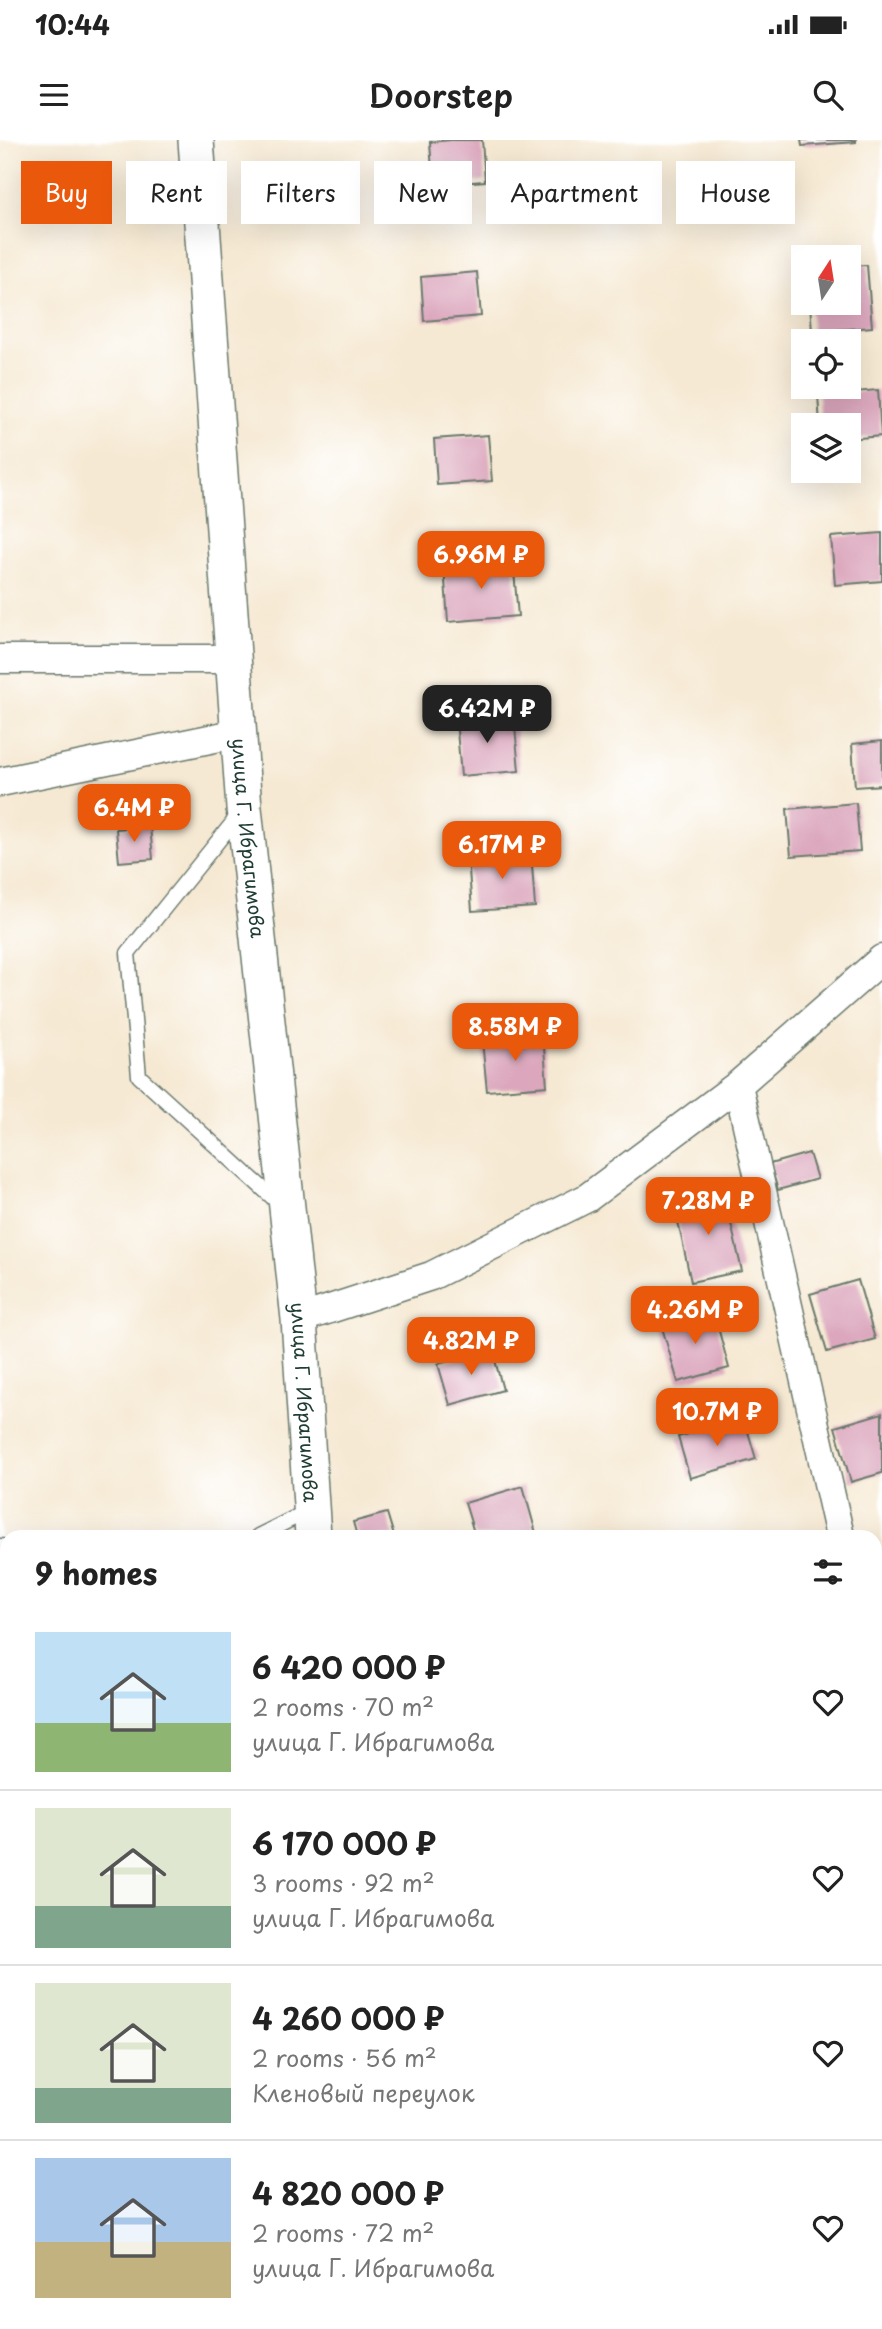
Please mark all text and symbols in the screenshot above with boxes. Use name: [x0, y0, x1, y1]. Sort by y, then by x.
text: 10:44: [35, 5, 110, 44]
text: Doorstep: [369, 71, 513, 119]
icon: menu: [35, 76, 73, 114]
icon: search: [809, 76, 847, 114]
chip: Buy: [21, 161, 112, 224]
chip: Rent: [126, 161, 227, 224]
chip: Filters: [241, 161, 360, 224]
chip: New: [374, 161, 472, 224]
chip: Apartment: [486, 161, 662, 224]
chip: House: [676, 161, 795, 224]
north arrow: [791, 245, 861, 315]
map controls: [791, 245, 861, 483]
button: locate: [791, 329, 861, 399]
button: layers: [791, 413, 861, 483]
pin: 6.96M ₽: [416, 532, 546, 591]
text: 6.96M ₽: [433, 536, 529, 571]
pin: 6.42M ₽: [422, 686, 552, 745]
text: 6.42M ₽: [438, 690, 536, 725]
street label: улица Г. Ибрагимова: [226, 737, 273, 939]
pin: 6.4M ₽: [77, 784, 191, 844]
text: 6.4M ₽: [94, 789, 174, 824]
pin: 6.17M ₽: [437, 822, 567, 881]
text: 6.17M ₽: [458, 826, 546, 861]
pin: 8.58M ₽: [450, 1004, 580, 1063]
text: 8.58M ₽: [468, 1008, 562, 1043]
pin: 7.28M ₽: [643, 1178, 773, 1237]
text: 7.28M ₽: [662, 1182, 754, 1217]
pin: 4.26M ₽: [630, 1286, 760, 1346]
text: 4.26M ₽: [647, 1291, 743, 1326]
street label: улица Г. Ибрагимова: [284, 1301, 326, 1503]
pin: 4.82M ₽: [406, 1318, 536, 1377]
text: 4.82M ₽: [423, 1322, 519, 1357]
pin: 10.7M ₽: [652, 1388, 782, 1448]
text: 10.7M ₽: [672, 1393, 762, 1428]
text: 9 homes: [35, 1550, 157, 1595]
icon: filters: [809, 1553, 847, 1591]
text: 6 420 000 ₽: [252, 1644, 445, 1689]
icon: home: [91, 1660, 175, 1744]
icon: heart: [809, 1683, 847, 1721]
text: 2 rooms · 70 m²: [252, 1689, 434, 1724]
text: улица Г. Ибрагимова: [252, 1724, 494, 1759]
text: 6 170 000 ₽: [252, 1820, 436, 1865]
icon: home: [91, 1836, 175, 1920]
icon: heart: [809, 1859, 847, 1897]
text: 3 rooms · 92 m²: [252, 1865, 435, 1900]
text: улица Г. Ибрагимова: [252, 1900, 494, 1935]
text: 4 260 000 ₽: [252, 1995, 444, 2040]
icon: home: [91, 2011, 175, 2095]
icon: heart: [809, 2034, 847, 2072]
text: 2 rooms · 56 m²: [252, 2040, 437, 2075]
text: Кленовый переулок: [252, 2075, 475, 2110]
text: 4 820 000 ₽: [252, 2170, 444, 2215]
icon: home: [91, 2186, 175, 2270]
icon: heart: [809, 2209, 847, 2247]
text: 2 rooms · 72 m²: [252, 2215, 434, 2250]
text: улица Г. Ибрагимова: [252, 2250, 494, 2285]

